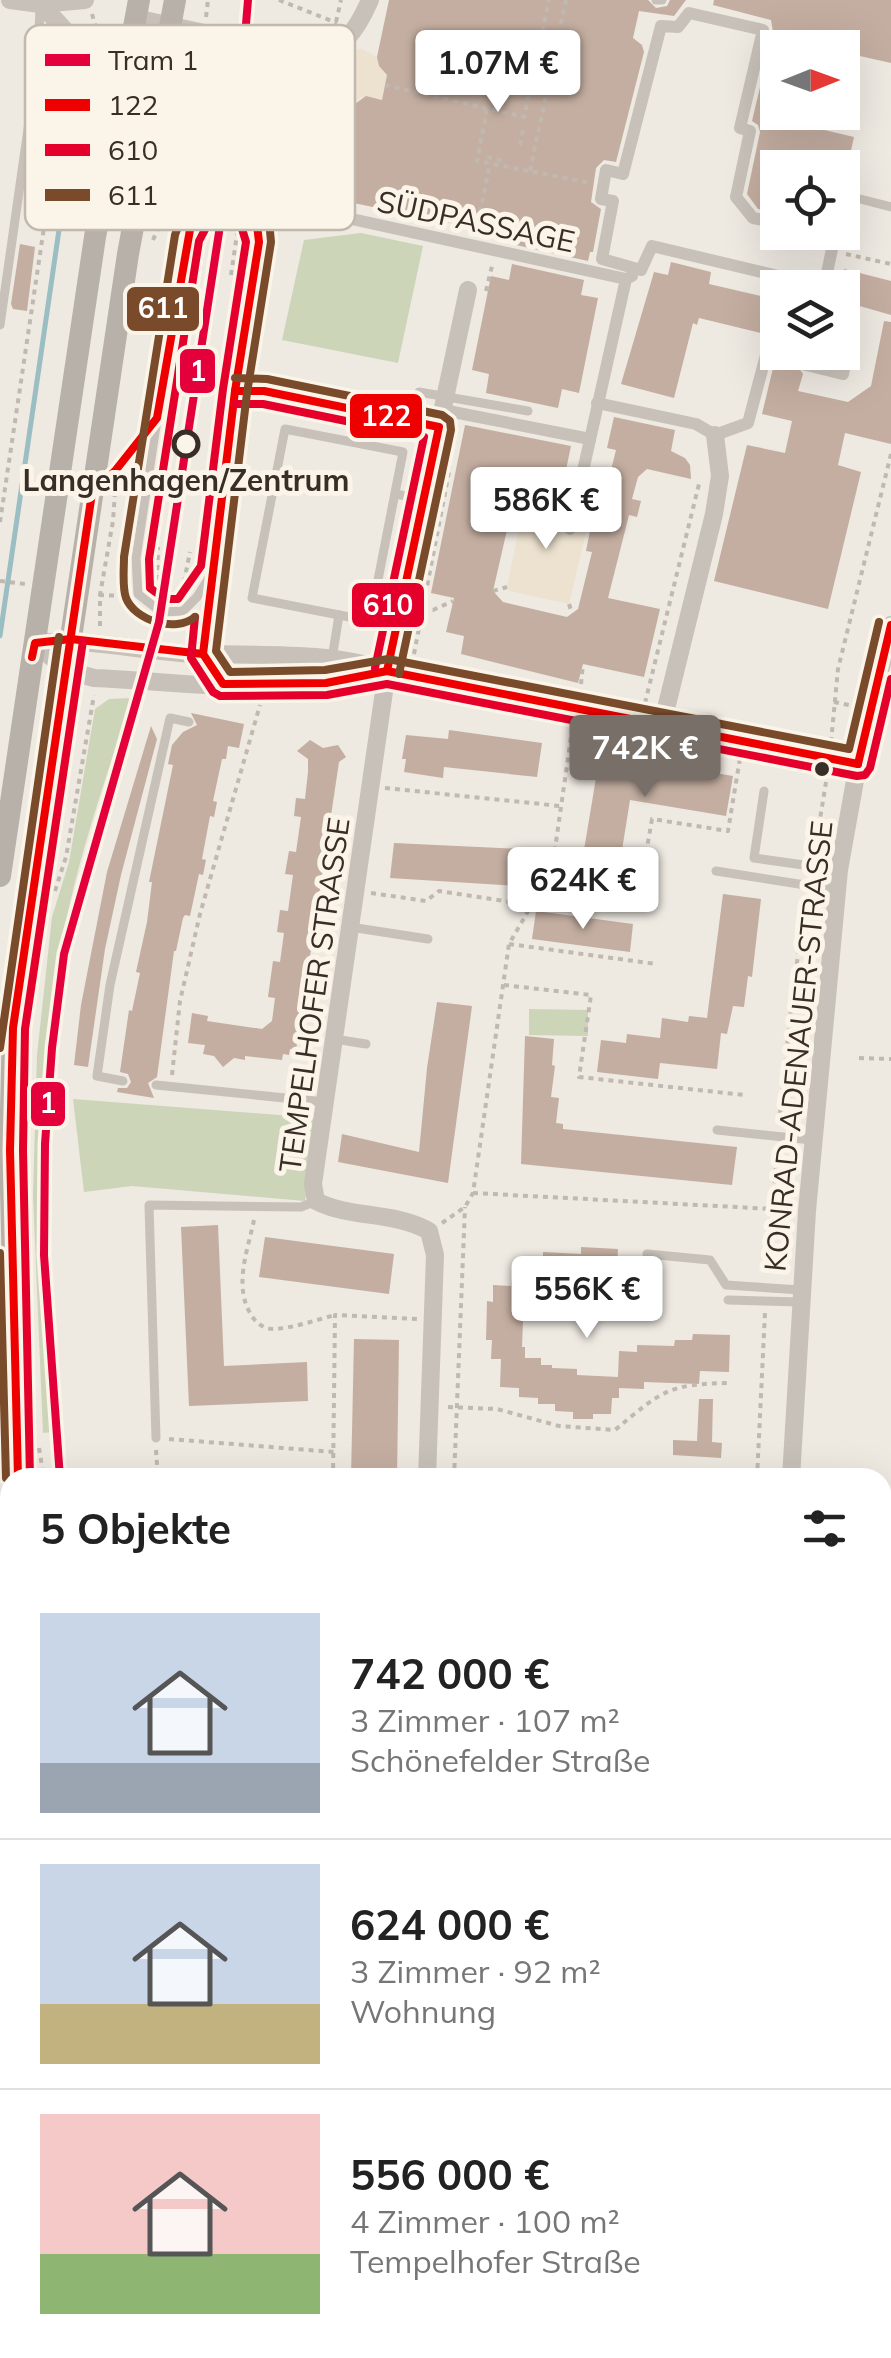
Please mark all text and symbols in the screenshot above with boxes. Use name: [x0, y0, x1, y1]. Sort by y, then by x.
legend: [25, 25, 355, 230]
pin: 1.07M €: [406, 30, 590, 115]
north arrow: [760, 30, 860, 130]
map controls: [760, 30, 860, 370]
text: Tram 1: [108, 42, 198, 77]
text: 1.07M €: [437, 42, 559, 82]
text: 122: [108, 87, 158, 122]
text: 610: [108, 132, 158, 167]
button: locate: [760, 150, 860, 250]
text: 611: [108, 177, 158, 212]
street label: SÜDPASSAGE: [374, 182, 578, 260]
button: layers: [760, 270, 860, 370]
line badge: 611: [125, 285, 201, 333]
text: 611: [138, 290, 188, 325]
line badge: 1: [178, 347, 217, 395]
text: 1: [190, 353, 206, 388]
line badge: 122: [348, 392, 424, 440]
text: 122: [361, 398, 411, 433]
marker: Langenhagen/Zentrum: [173, 431, 199, 457]
place label: Langenhagen/Zentrum: [23, 461, 349, 499]
pin: 586K €: [465, 467, 627, 552]
text: 586K €: [493, 479, 599, 519]
line badge: 610: [350, 581, 426, 629]
text: 610: [363, 587, 413, 622]
pin: 742K €: [564, 715, 726, 800]
text: 742K €: [592, 727, 698, 767]
unlabelled marker: [812, 759, 832, 779]
street label: TEMPELHOFER STRASSE: [270, 815, 358, 1175]
street label: KONRAD-ADENAUER-STRASSE: [755, 819, 841, 1273]
pin: 624K €: [502, 847, 664, 932]
text: 624K €: [530, 859, 636, 899]
line badge: 1: [29, 1080, 67, 1128]
text: 1: [40, 1085, 56, 1120]
pin: 556K €: [506, 1256, 668, 1341]
text: 556K €: [534, 1268, 640, 1308]
icon: filters: [797, 1501, 852, 1556]
text: 5 Objekte: [40, 1502, 231, 1555]
text: 742 000 €: [350, 1647, 549, 1700]
icon: home: [120, 1653, 240, 1773]
text: 3 Zimmer · 107 m²: [350, 1700, 620, 1740]
text: Schönefelder Straße: [350, 1740, 650, 1780]
text: 624 000 €: [350, 1898, 549, 1951]
icon: home: [120, 1904, 240, 2024]
text: 3 Zimmer · 92 m²: [350, 1951, 601, 1991]
text: Wohnung: [350, 1991, 496, 2031]
text: 556 000 €: [350, 2148, 549, 2201]
icon: home: [120, 2154, 240, 2274]
text: 4 Zimmer · 100 m²: [350, 2201, 620, 2241]
text: Tempelhofer Straße: [350, 2241, 641, 2281]

